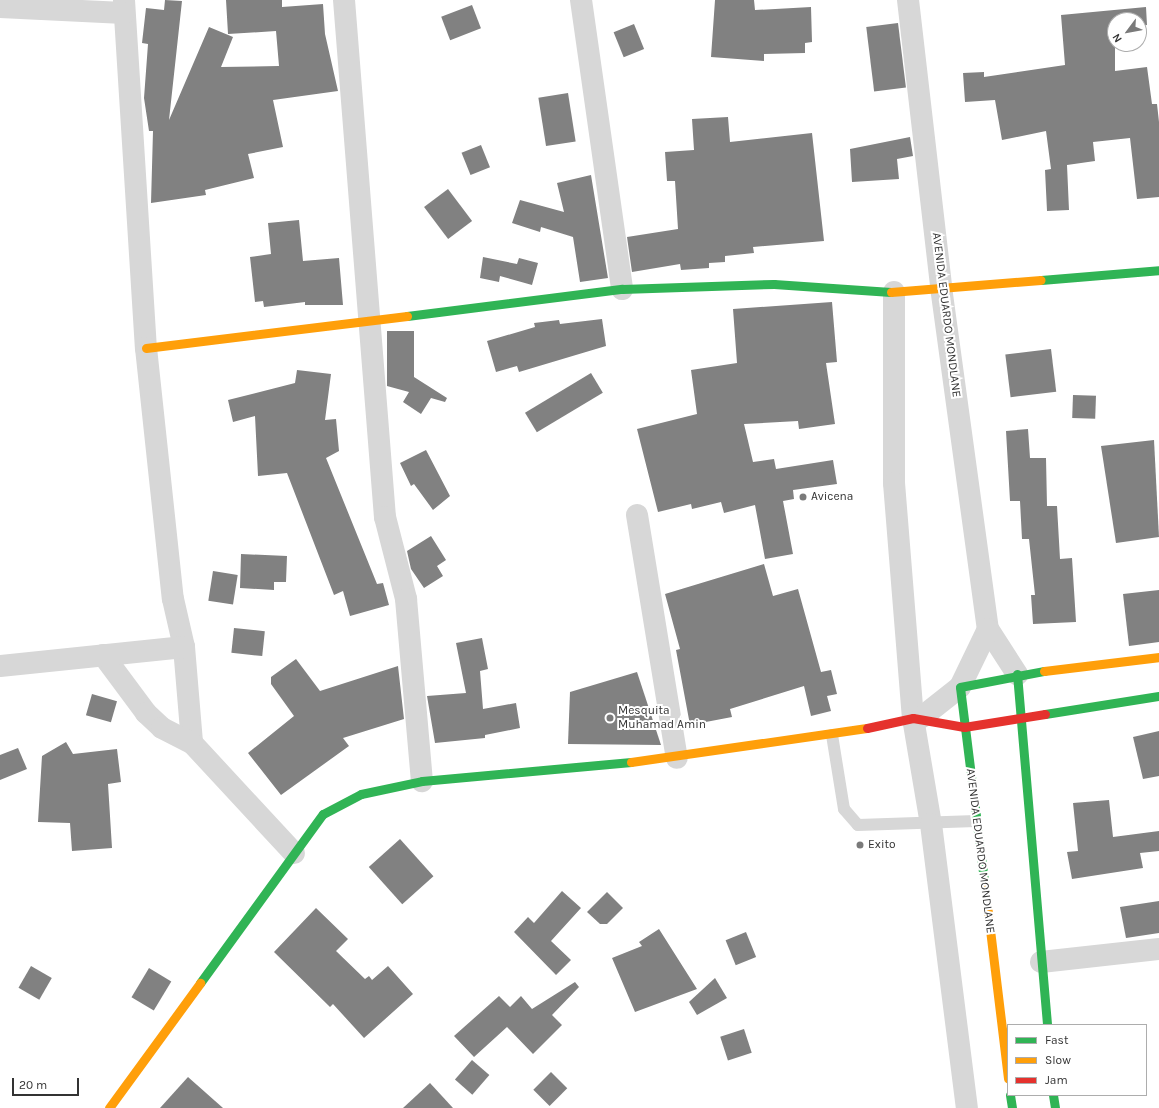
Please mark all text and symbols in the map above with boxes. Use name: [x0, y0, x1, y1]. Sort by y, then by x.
north arrow: [1107, 12, 1147, 52]
text: N: [1110, 31, 1125, 45]
street label: AVENIDA EDUARDO MONDLANE: [929, 232, 963, 398]
place label: Avicena: [811, 490, 853, 504]
marker: Avicena: [798, 492, 808, 502]
place label: Mesquita Muhamad Amin: [618, 704, 706, 732]
marker: Mesquita Muhamad Amin: [605, 713, 615, 723]
street label: AVENIDA EDUARDO MONDLANE: [963, 768, 997, 934]
place label: Exito: [868, 838, 896, 852]
marker: Exito: [855, 840, 865, 850]
legend: [1007, 1024, 1147, 1096]
text: Fast: [1045, 1033, 1068, 1047]
text: Slow: [1045, 1053, 1071, 1067]
scale bar: [14, 1070, 81, 1096]
text: Jam: [1045, 1073, 1068, 1087]
text: 20 m: [19, 1078, 47, 1092]

